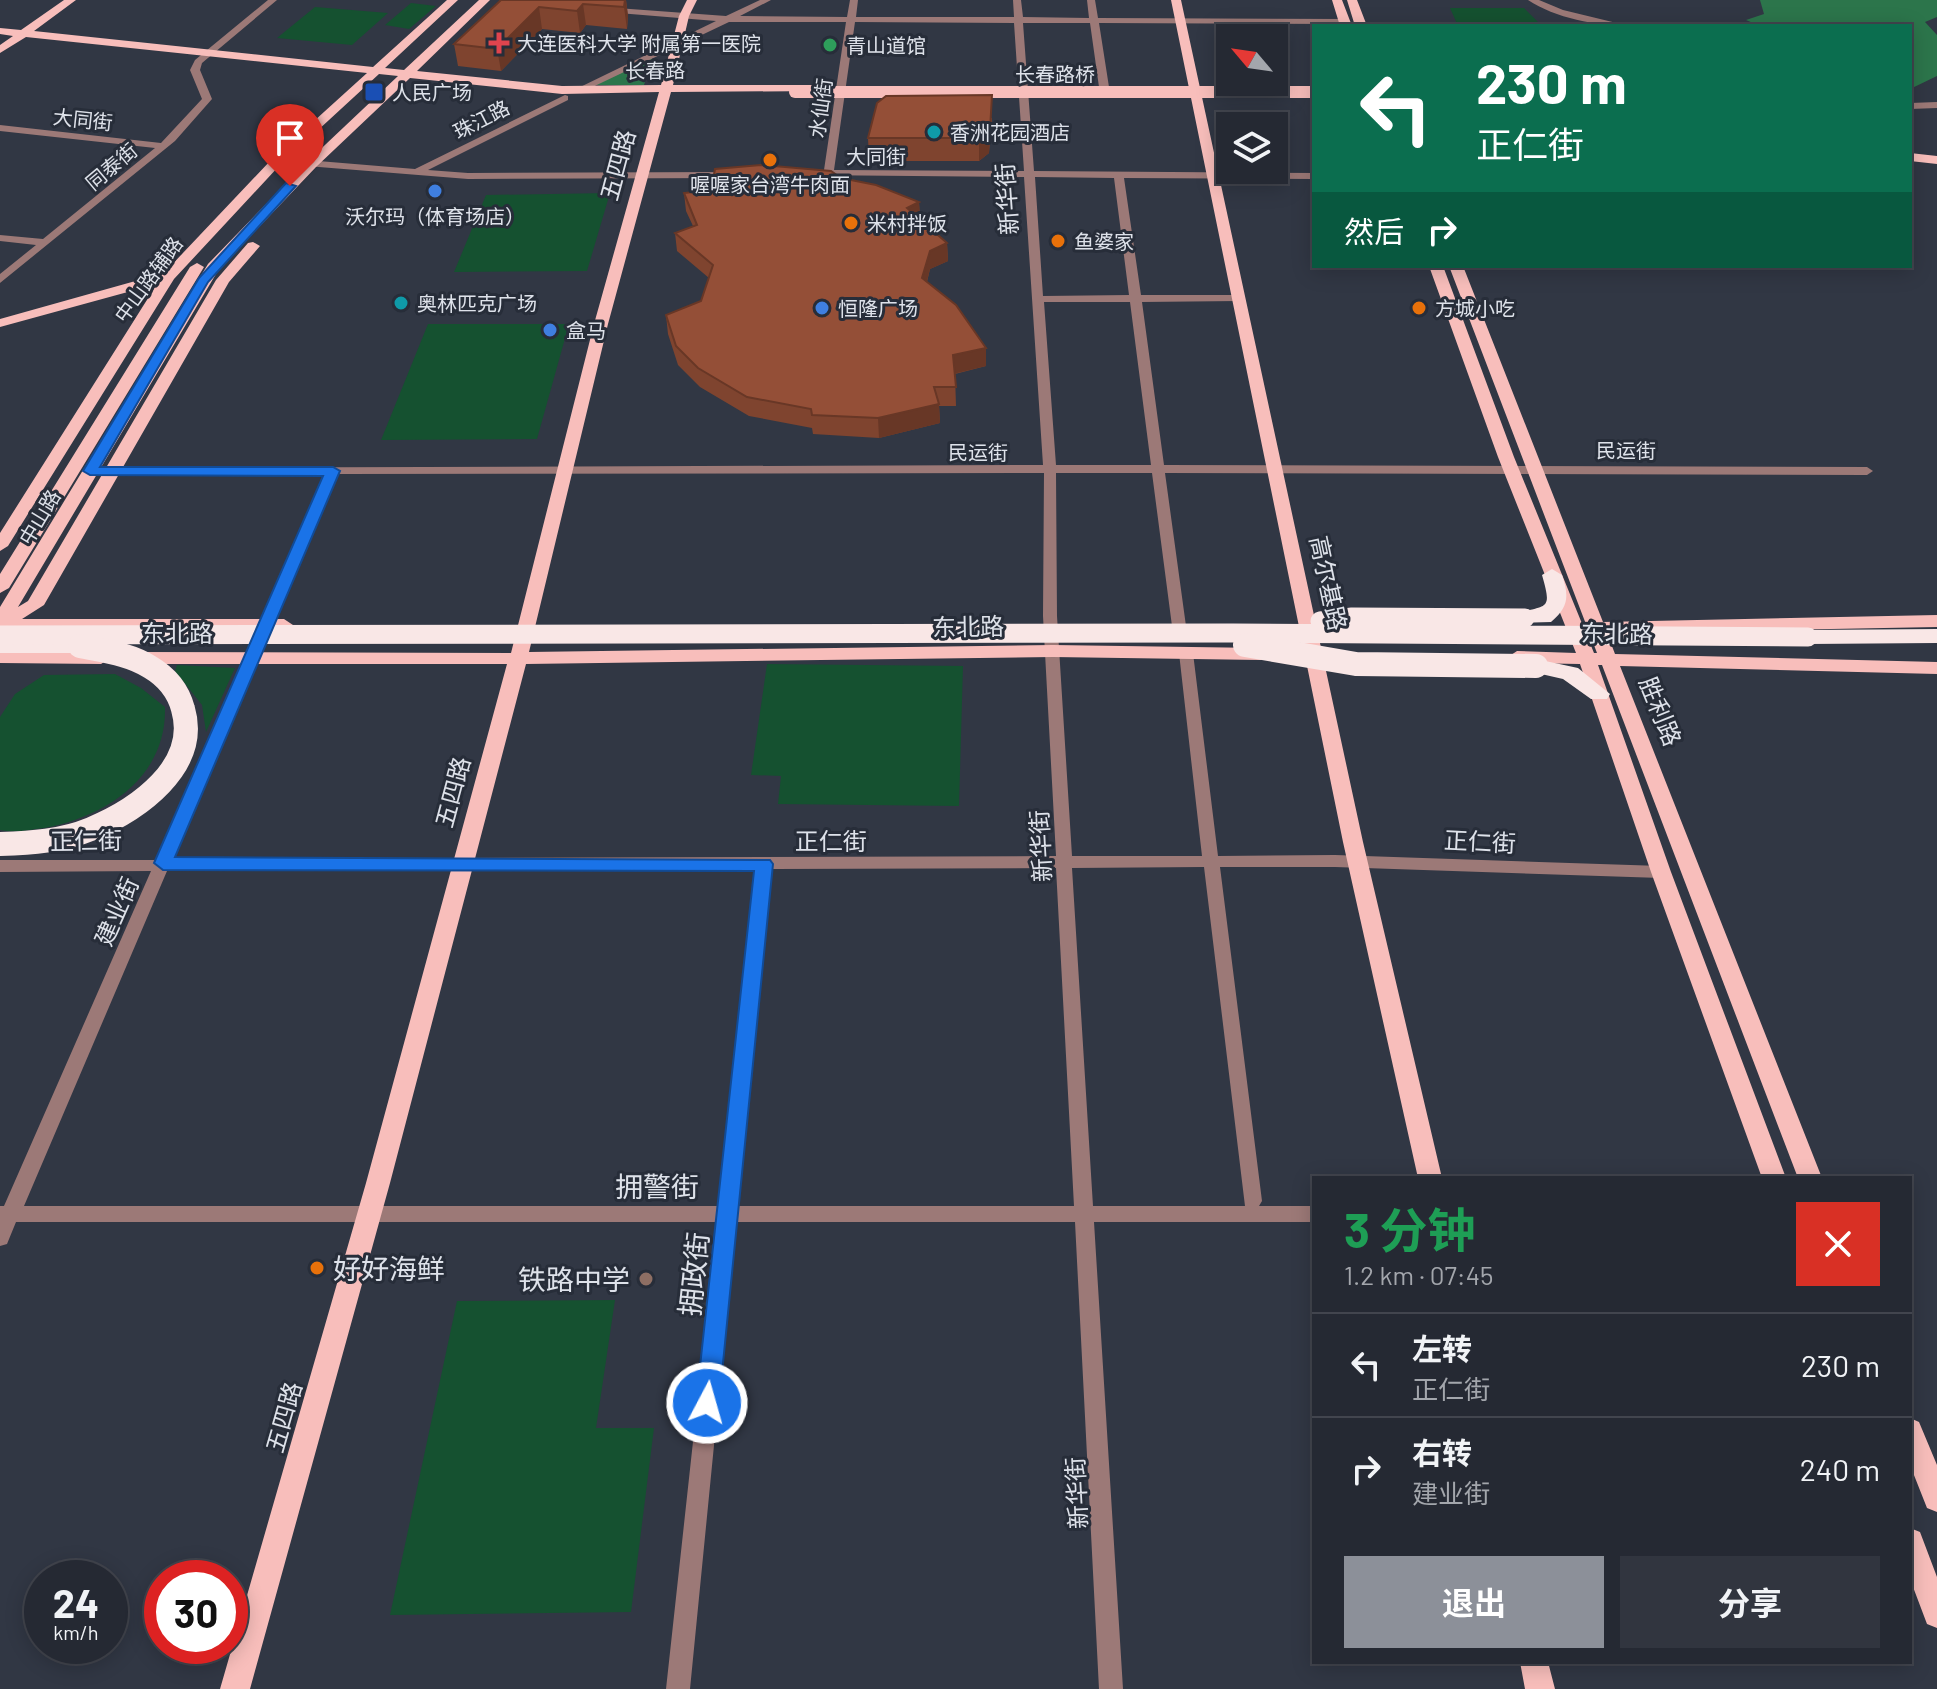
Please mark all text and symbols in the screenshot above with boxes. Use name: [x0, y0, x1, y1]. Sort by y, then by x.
north arrow: [1216, 24, 1288, 96]
map controls: [1216, 24, 1288, 184]
place label: 大连医科大学 附属第一医院: [517, 31, 761, 55]
marker: 大连医科大学 附属第一医院: [488, 32, 510, 54]
place label: 青山道馆: [846, 33, 926, 57]
marker: 青山道馆: [821, 36, 839, 54]
text: 230 m: [1476, 48, 1627, 115]
icon: left: [1344, 56, 1448, 160]
street label: 长春路: [625, 57, 685, 83]
street label: 长春路桥: [1015, 62, 1095, 86]
street label: 水仙街: [804, 77, 836, 139]
place label: 人民广场: [392, 80, 472, 104]
marker: 人民广场: [363, 81, 385, 103]
street label: 珠江路: [449, 95, 513, 143]
street label: 大同街: [52, 104, 114, 134]
pin: [256, 104, 324, 186]
button: layers: [1216, 112, 1288, 184]
icon: arrive: [268, 116, 312, 160]
place label: 香洲花园酒店: [950, 120, 1070, 144]
text: 正仁街: [1476, 122, 1584, 165]
marker: 香洲花园酒店: [925, 123, 943, 141]
street label: 五四路: [594, 126, 640, 204]
street label: 同泰街: [80, 138, 142, 194]
street label: 大同街: [846, 144, 906, 168]
marker: 喔喔家台湾牛肉面: [761, 151, 779, 169]
street label: 新华街: [989, 162, 1023, 236]
place label: 喔喔家台湾牛肉面: [690, 172, 850, 196]
marker: 沃尔玛（体育场店）: [426, 182, 444, 200]
place label: 沃尔玛（体育场店）: [345, 204, 525, 228]
icon: right: [1420, 208, 1464, 252]
place label: 米村拌饭: [867, 211, 947, 235]
text: 然后: [1344, 213, 1404, 249]
marker: 米村拌饭: [842, 214, 860, 232]
place label: 鱼婆家: [1074, 229, 1134, 253]
street label: 中山路辅路: [109, 231, 187, 327]
marker: 鱼婆家: [1049, 232, 1067, 250]
place label: 奥林匹克广场: [417, 291, 537, 315]
marker: 奥林匹克广场: [392, 294, 410, 312]
place label: 恒隆广场: [838, 296, 918, 320]
place label: 方城小吃: [1435, 296, 1515, 320]
marker: 恒隆广场: [813, 299, 831, 317]
marker: 方城小吃: [1410, 299, 1428, 317]
place label: 盒马: [566, 318, 606, 342]
marker: 盒马: [541, 321, 559, 339]
street label: 民运街: [1596, 438, 1656, 462]
street label: 民运街: [948, 440, 1008, 464]
street label: 中山路: [13, 485, 65, 549]
street label: 高尔基路: [1305, 533, 1353, 633]
street label: 东北路: [932, 611, 1004, 641]
street label: 东北路: [141, 618, 213, 647]
street label: 东北路: [1581, 618, 1653, 648]
street label: 胜利路: [1634, 672, 1688, 750]
street label: 五四路: [429, 753, 475, 831]
street label: 新华街: [1024, 809, 1056, 883]
street label: 正仁街: [50, 825, 122, 855]
street label: 正仁街: [1443, 825, 1517, 857]
street label: 正仁街: [795, 826, 867, 855]
street label: 建业街: [88, 872, 144, 950]
street label: 拥警街: [615, 1169, 699, 1203]
text: 3 分钟: [1344, 1200, 1476, 1258]
button: close: [1796, 1202, 1880, 1286]
street label: 拥政街: [672, 1230, 714, 1318]
place label: 好好海鲜: [333, 1251, 445, 1285]
marker: 好好海鲜: [308, 1259, 326, 1277]
text: 1.2 km · 07:45: [1344, 1259, 1493, 1290]
place label: 铁路中学: [518, 1262, 630, 1296]
marker: 铁路中学: [637, 1270, 655, 1288]
text: 左转: [1412, 1330, 1472, 1366]
icon: left: [1344, 1343, 1388, 1387]
text: 230 m: [1801, 1347, 1880, 1383]
position arrow: [665, 1361, 749, 1445]
text: 正仁街: [1412, 1373, 1490, 1404]
street label: 五四路: [259, 1378, 307, 1456]
text: 右转: [1412, 1434, 1472, 1470]
icon: right: [1344, 1447, 1388, 1491]
text: 240 m: [1800, 1451, 1880, 1487]
street label: 新华街: [1060, 1456, 1092, 1530]
text: 建业街: [1412, 1477, 1490, 1508]
button: 退出: [1344, 1556, 1604, 1648]
button: 分享: [1620, 1556, 1880, 1648]
speed limit sign: 30: [144, 1560, 248, 1664]
text: 24: [53, 1578, 99, 1626]
text: km/h: [53, 1620, 99, 1644]

